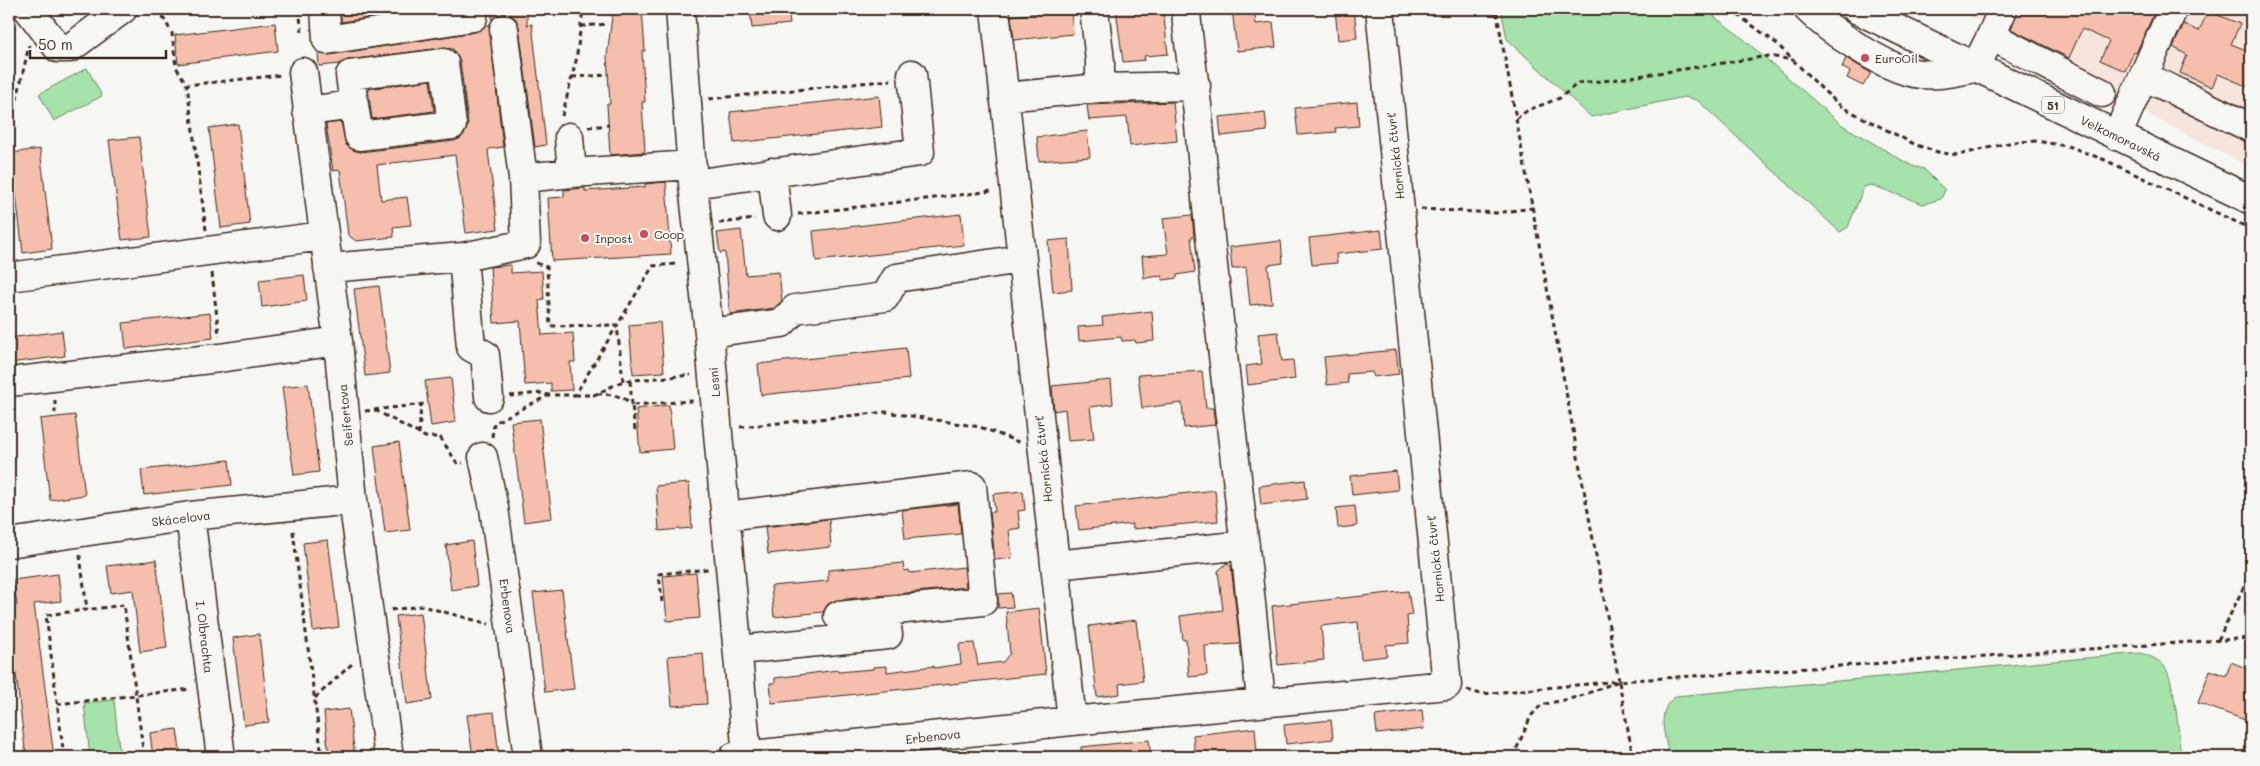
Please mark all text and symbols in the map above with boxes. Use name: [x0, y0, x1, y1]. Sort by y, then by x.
scale bar: [30, 28, 166, 60]
text: 50 m: [38, 34, 73, 54]
place label: EuroOil: [1875, 50, 1918, 66]
marker: EuroOil: [1859, 52, 1871, 64]
road number: 51: [2042, 96, 2064, 114]
street label: Hornická čtvrť: [1382, 111, 1408, 200]
street label: Velkomoravská: [2078, 112, 2164, 164]
place label: Coop: [654, 226, 684, 242]
marker: Coop: [638, 228, 650, 240]
place label: Inpost: [595, 230, 633, 246]
marker: Inpost: [579, 232, 591, 244]
street label: Lesní: [705, 366, 723, 398]
street label: Seifertova: [334, 383, 356, 447]
street label: Hornická čtvrť: [1030, 414, 1056, 503]
street label: Skácelova: [151, 506, 211, 530]
street label: Hornická čtvrť: [1422, 514, 1448, 603]
street label: Erbenova: [496, 577, 520, 635]
street label: I. Olbrachta: [193, 600, 217, 674]
street label: Erbenova: [905, 725, 961, 747]

